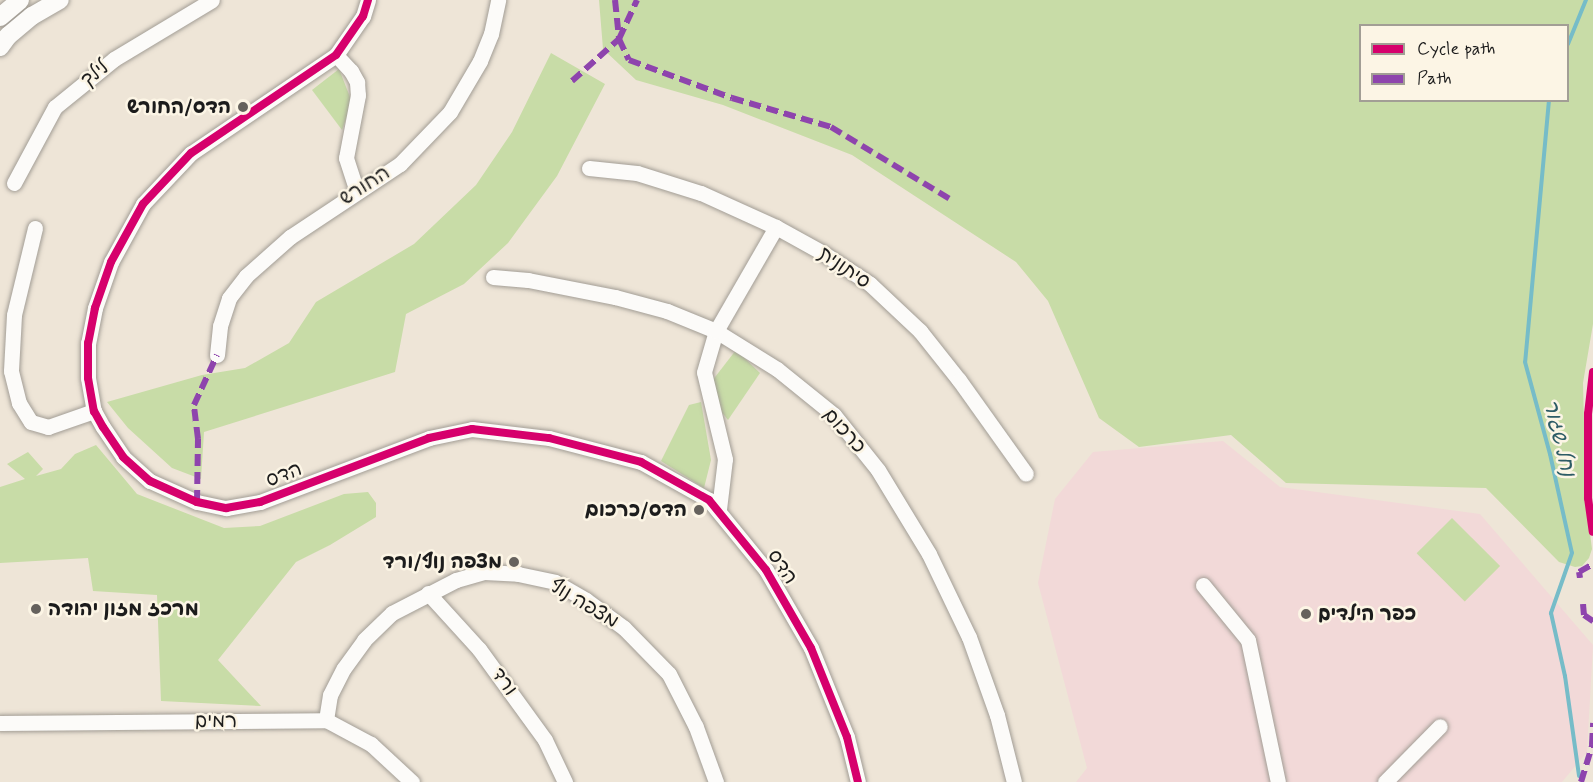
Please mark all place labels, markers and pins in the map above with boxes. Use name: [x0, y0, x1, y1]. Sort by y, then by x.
place label: הדס/החורש: [127, 95, 231, 119]
marker: הדס/החורש: [236, 100, 250, 114]
place label: הדס/כרכום: [585, 498, 687, 522]
marker: הדס/כרכום: [692, 503, 706, 517]
place label: מצפה נוף/ורד: [383, 550, 502, 574]
marker: מצפה נוף/ורד: [507, 555, 521, 569]
place label: מרכז מזון יהודה: [48, 597, 199, 621]
marker: מרכז מזון יהודה: [29, 602, 43, 616]
place label: כפר הילדים: [1318, 602, 1416, 626]
marker: כפר הילדים: [1299, 607, 1313, 621]

